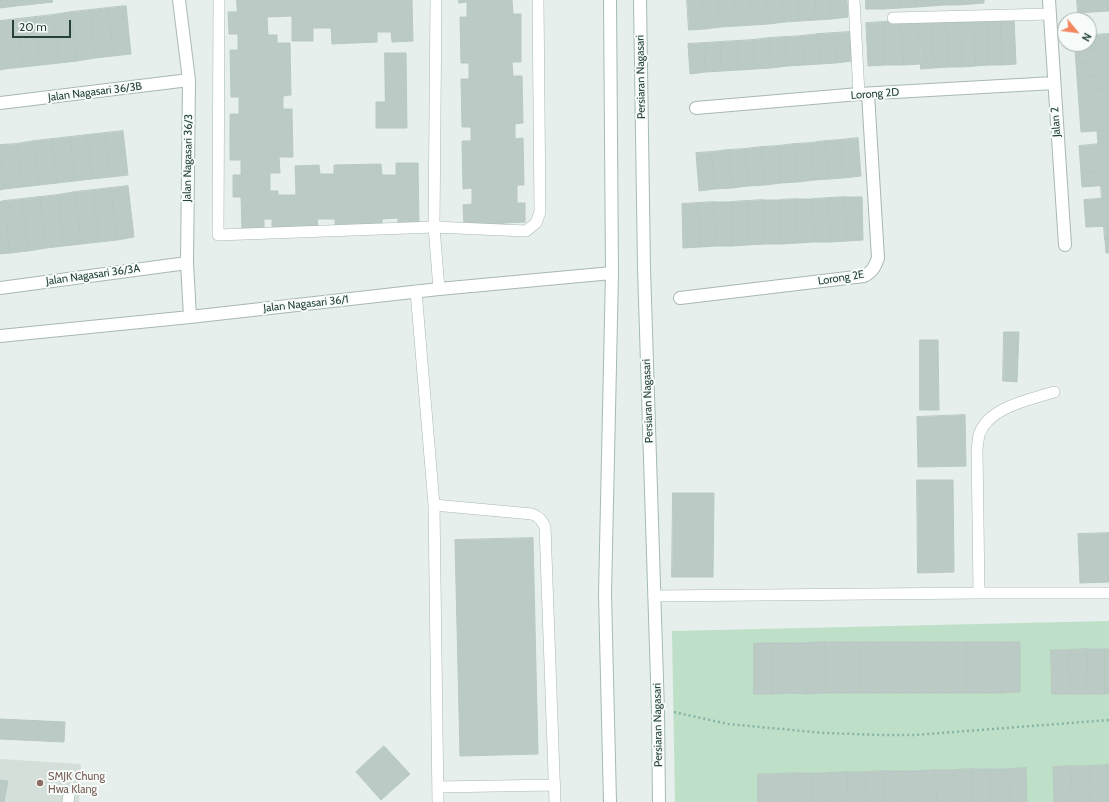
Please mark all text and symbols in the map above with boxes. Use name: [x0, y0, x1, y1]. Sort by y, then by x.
scale bar: [14, 12, 73, 38]
north arrow: [1057, 12, 1097, 52]
text: 20 m: [19, 19, 47, 34]
text: N: [1079, 31, 1095, 44]
street label: Persiaran Nagasari: [634, 35, 648, 119]
street label: Jalan Nagasari 36/3B: [47, 80, 143, 104]
street label: Lorong 2D: [850, 86, 900, 102]
street label: Jalan 2: [1048, 106, 1064, 138]
street label: Jalan Nagasari 36/3: [181, 114, 195, 202]
street label: Jalan Nagasari 36/3A: [45, 262, 141, 288]
street label: Lorong 2E: [817, 268, 865, 288]
street label: Jalan Nagasari 36/1: [263, 293, 349, 315]
street label: Persiaran Nagasari: [640, 359, 656, 443]
street label: Persiaran Nagasari: [651, 683, 665, 767]
place label: SMJK Chung Hwa Klang: [48, 770, 105, 796]
marker: SMJK Chung Hwa Klang: [35, 778, 45, 788]

